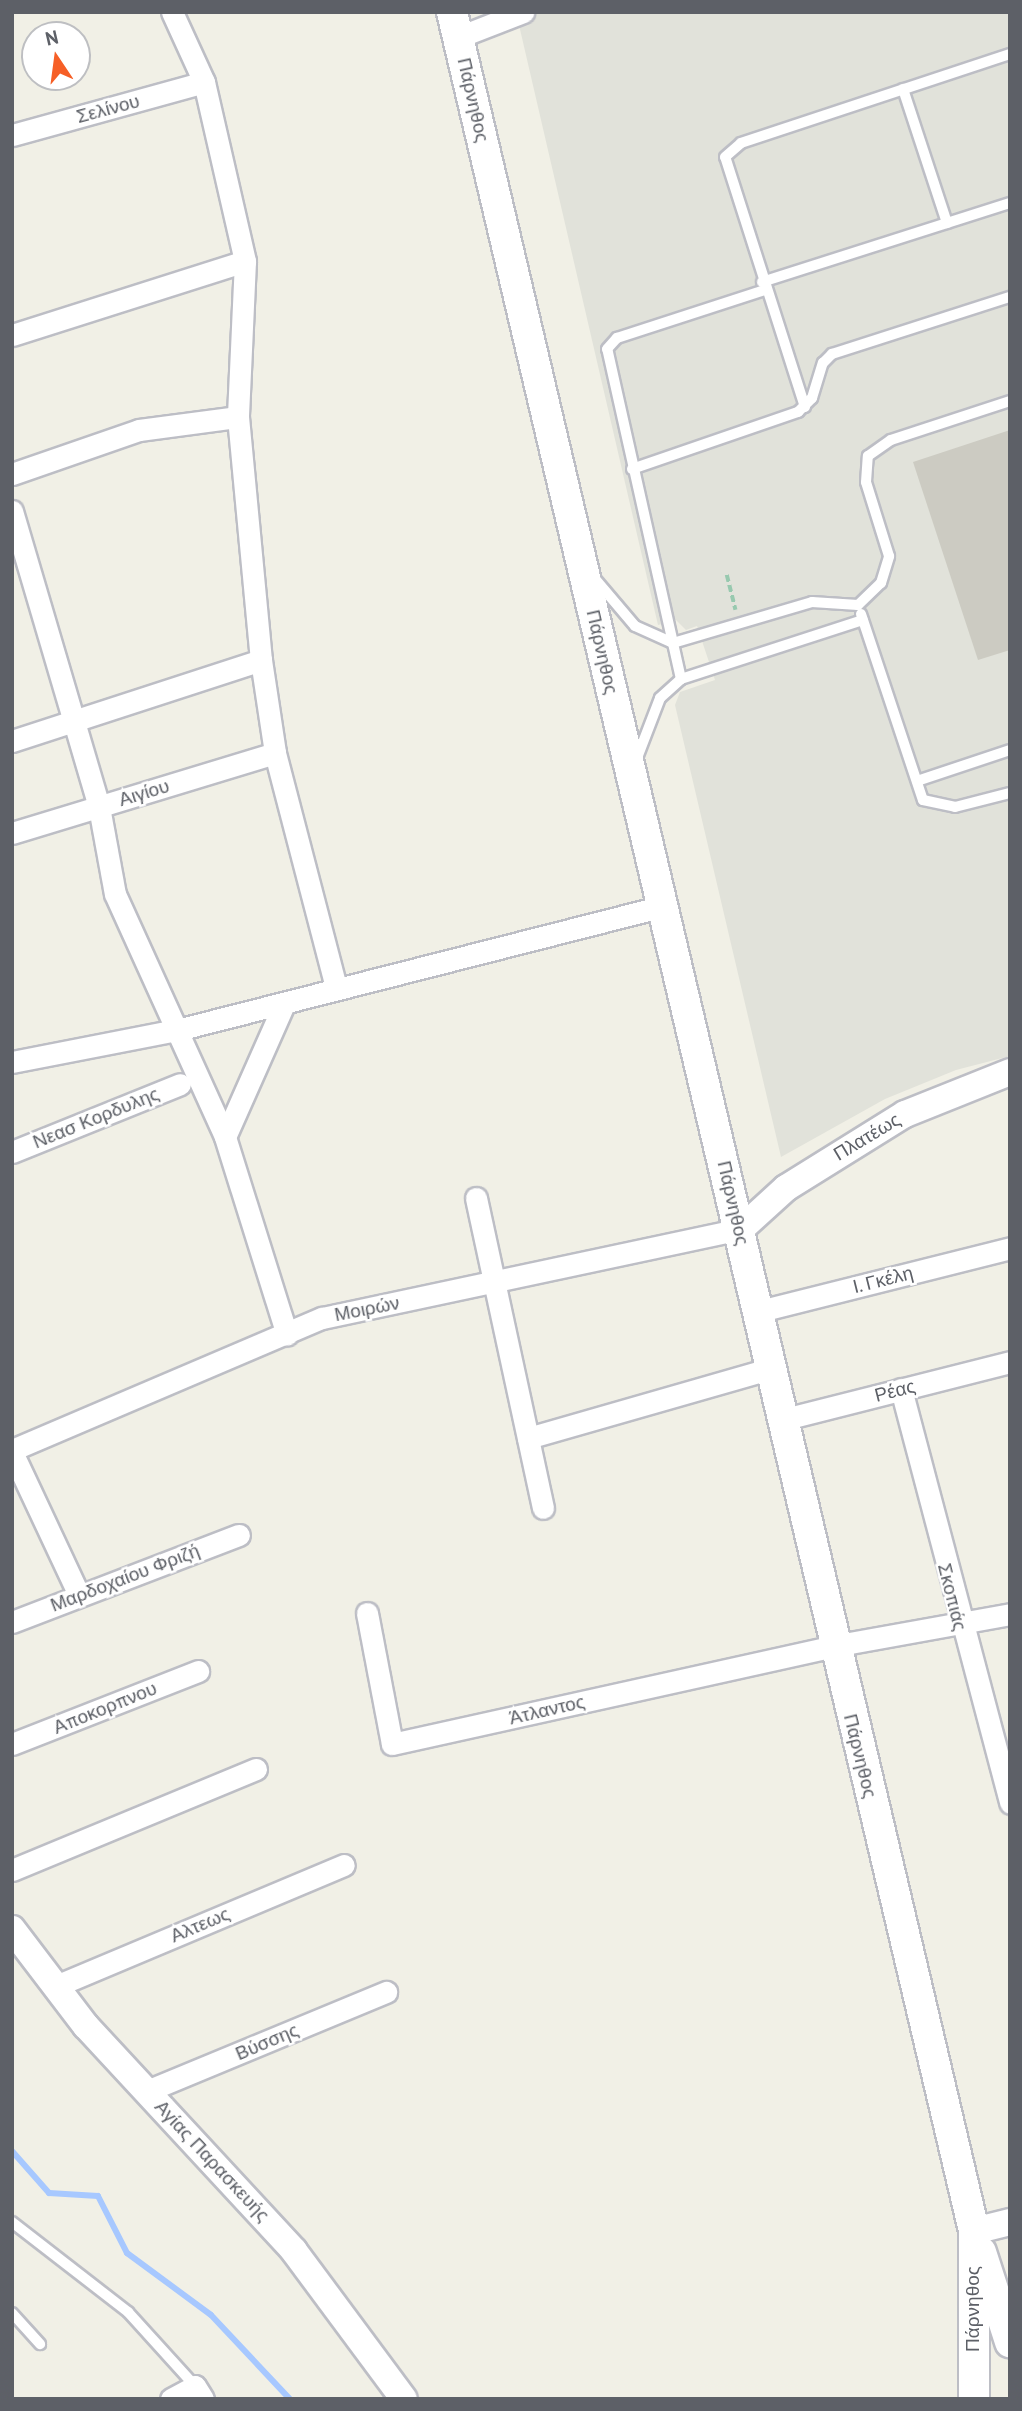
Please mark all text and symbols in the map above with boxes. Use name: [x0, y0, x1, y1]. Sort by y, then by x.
north arrow: [21, 21, 91, 91]
text: N: [43, 24, 60, 51]
street label: Πάρνηθος: [452, 56, 494, 144]
street label: Σελίνου: [74, 90, 142, 128]
street label: Πάρνηθος: [581, 608, 623, 696]
street label: Αιγίου: [116, 775, 172, 811]
street label: Νεασ Κορδυλης: [30, 1082, 162, 1154]
street label: Πλατέως: [829, 1108, 905, 1166]
street label: Πάρνηθος: [712, 1159, 754, 1247]
street label: Ι. Γκέλη: [850, 1261, 916, 1299]
street label: Μοιρών: [333, 1292, 401, 1326]
street label: Ρέας: [872, 1375, 918, 1407]
street label: Μαρδοχαίου Φριζή: [47, 1539, 203, 1617]
street label: Σκοπιάς: [933, 1561, 971, 1633]
street label: Αποκορπνου: [50, 1677, 160, 1739]
street label: Άτλαντος: [507, 1690, 587, 1730]
street label: Πάρνηθος: [839, 1712, 881, 1800]
street label: Αλτεως: [167, 1902, 233, 1948]
street label: Βύσσης: [232, 2019, 302, 2065]
street label: Αγίας Παρασκευής: [150, 2096, 274, 2226]
street label: Πάρνηθος: [962, 2266, 984, 2352]

